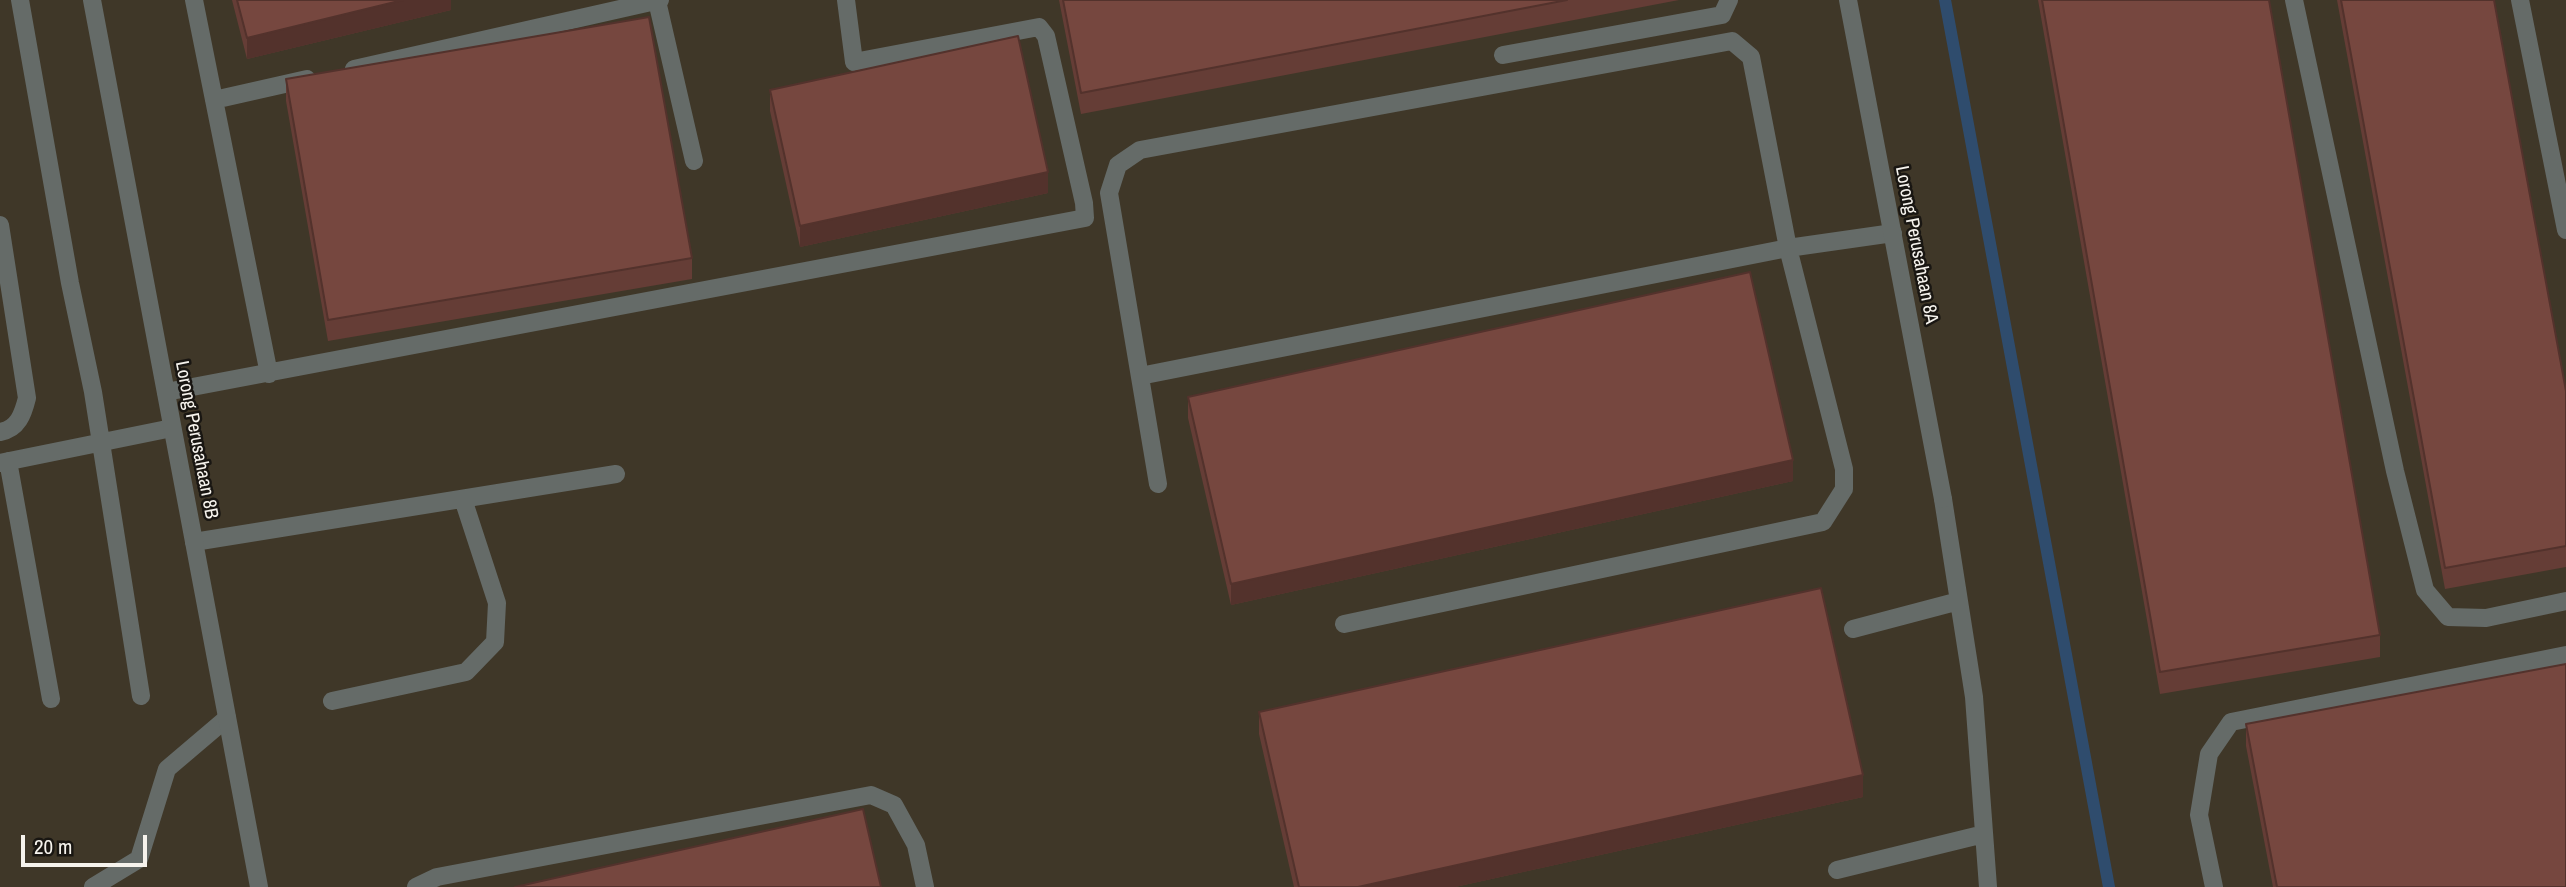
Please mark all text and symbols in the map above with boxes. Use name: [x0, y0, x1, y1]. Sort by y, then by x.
street label: Lorong Perusahaan 8A: [1890, 164, 1942, 326]
street label: Lorong Perusahaan 8B: [170, 359, 222, 521]
scale bar: [24, 820, 150, 864]
text: 20 m: [34, 832, 72, 861]

